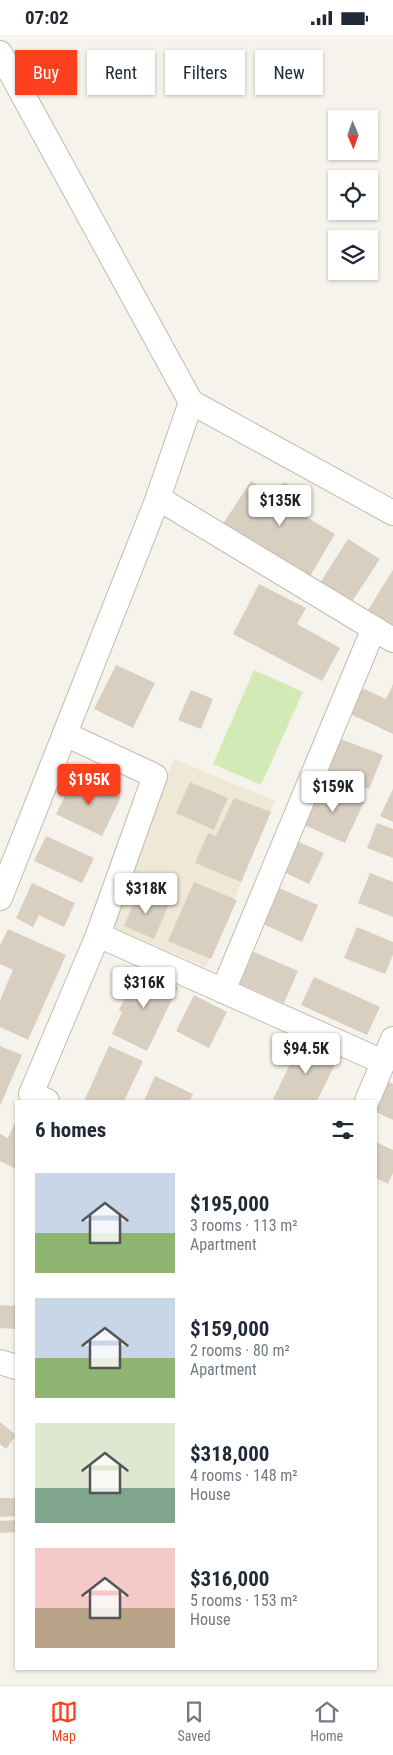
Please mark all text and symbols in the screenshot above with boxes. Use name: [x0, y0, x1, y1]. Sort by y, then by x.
text: 07:02: [25, 6, 69, 29]
chip: Buy: [15, 50, 77, 95]
chip: Rent: [87, 50, 155, 95]
chip: Filters: [165, 50, 245, 95]
chip: New: [255, 50, 323, 95]
north arrow: [328, 110, 378, 160]
map controls: [328, 110, 378, 280]
button: locate: [328, 170, 378, 220]
button: layers: [328, 230, 378, 280]
pin: $135K: [245, 485, 315, 527]
text: $135K: [259, 491, 301, 510]
pin: $195K: [54, 763, 124, 806]
text: $195K: [68, 770, 110, 789]
pin: $159K: [298, 771, 368, 813]
text: $159K: [312, 777, 354, 796]
pin: $318K: [111, 873, 181, 915]
text: $318K: [125, 879, 167, 898]
pin: $316K: [109, 967, 179, 1009]
text: $316K: [123, 973, 165, 992]
pin: $94.5K: [265, 1033, 347, 1075]
text: $94.5K: [283, 1039, 329, 1058]
icon: filters: [329, 1116, 357, 1144]
text: 6 homes: [35, 1118, 106, 1142]
text: $195,000: [190, 1192, 269, 1216]
icon: home: [75, 1193, 135, 1253]
text: 3 rooms · 113 m²: [190, 1216, 298, 1235]
text: Apartment: [190, 1235, 257, 1254]
text: $159,000: [190, 1317, 269, 1341]
icon: home: [75, 1318, 135, 1378]
text: 2 rooms · 80 m²: [190, 1341, 290, 1360]
text: Apartment: [190, 1360, 257, 1379]
text: $318,000: [190, 1442, 269, 1466]
icon: home: [75, 1443, 135, 1503]
text: 4 rooms · 148 m²: [190, 1466, 298, 1485]
text: House: [190, 1485, 230, 1504]
text: $316,000: [190, 1567, 269, 1591]
icon: home: [75, 1568, 135, 1628]
text: 5 rooms · 153 m²: [190, 1591, 298, 1610]
text: House: [190, 1610, 230, 1629]
tab: Map: [50, 1698, 78, 1744]
tab: Saved: [177, 1698, 211, 1744]
tab: Home: [310, 1698, 343, 1744]

